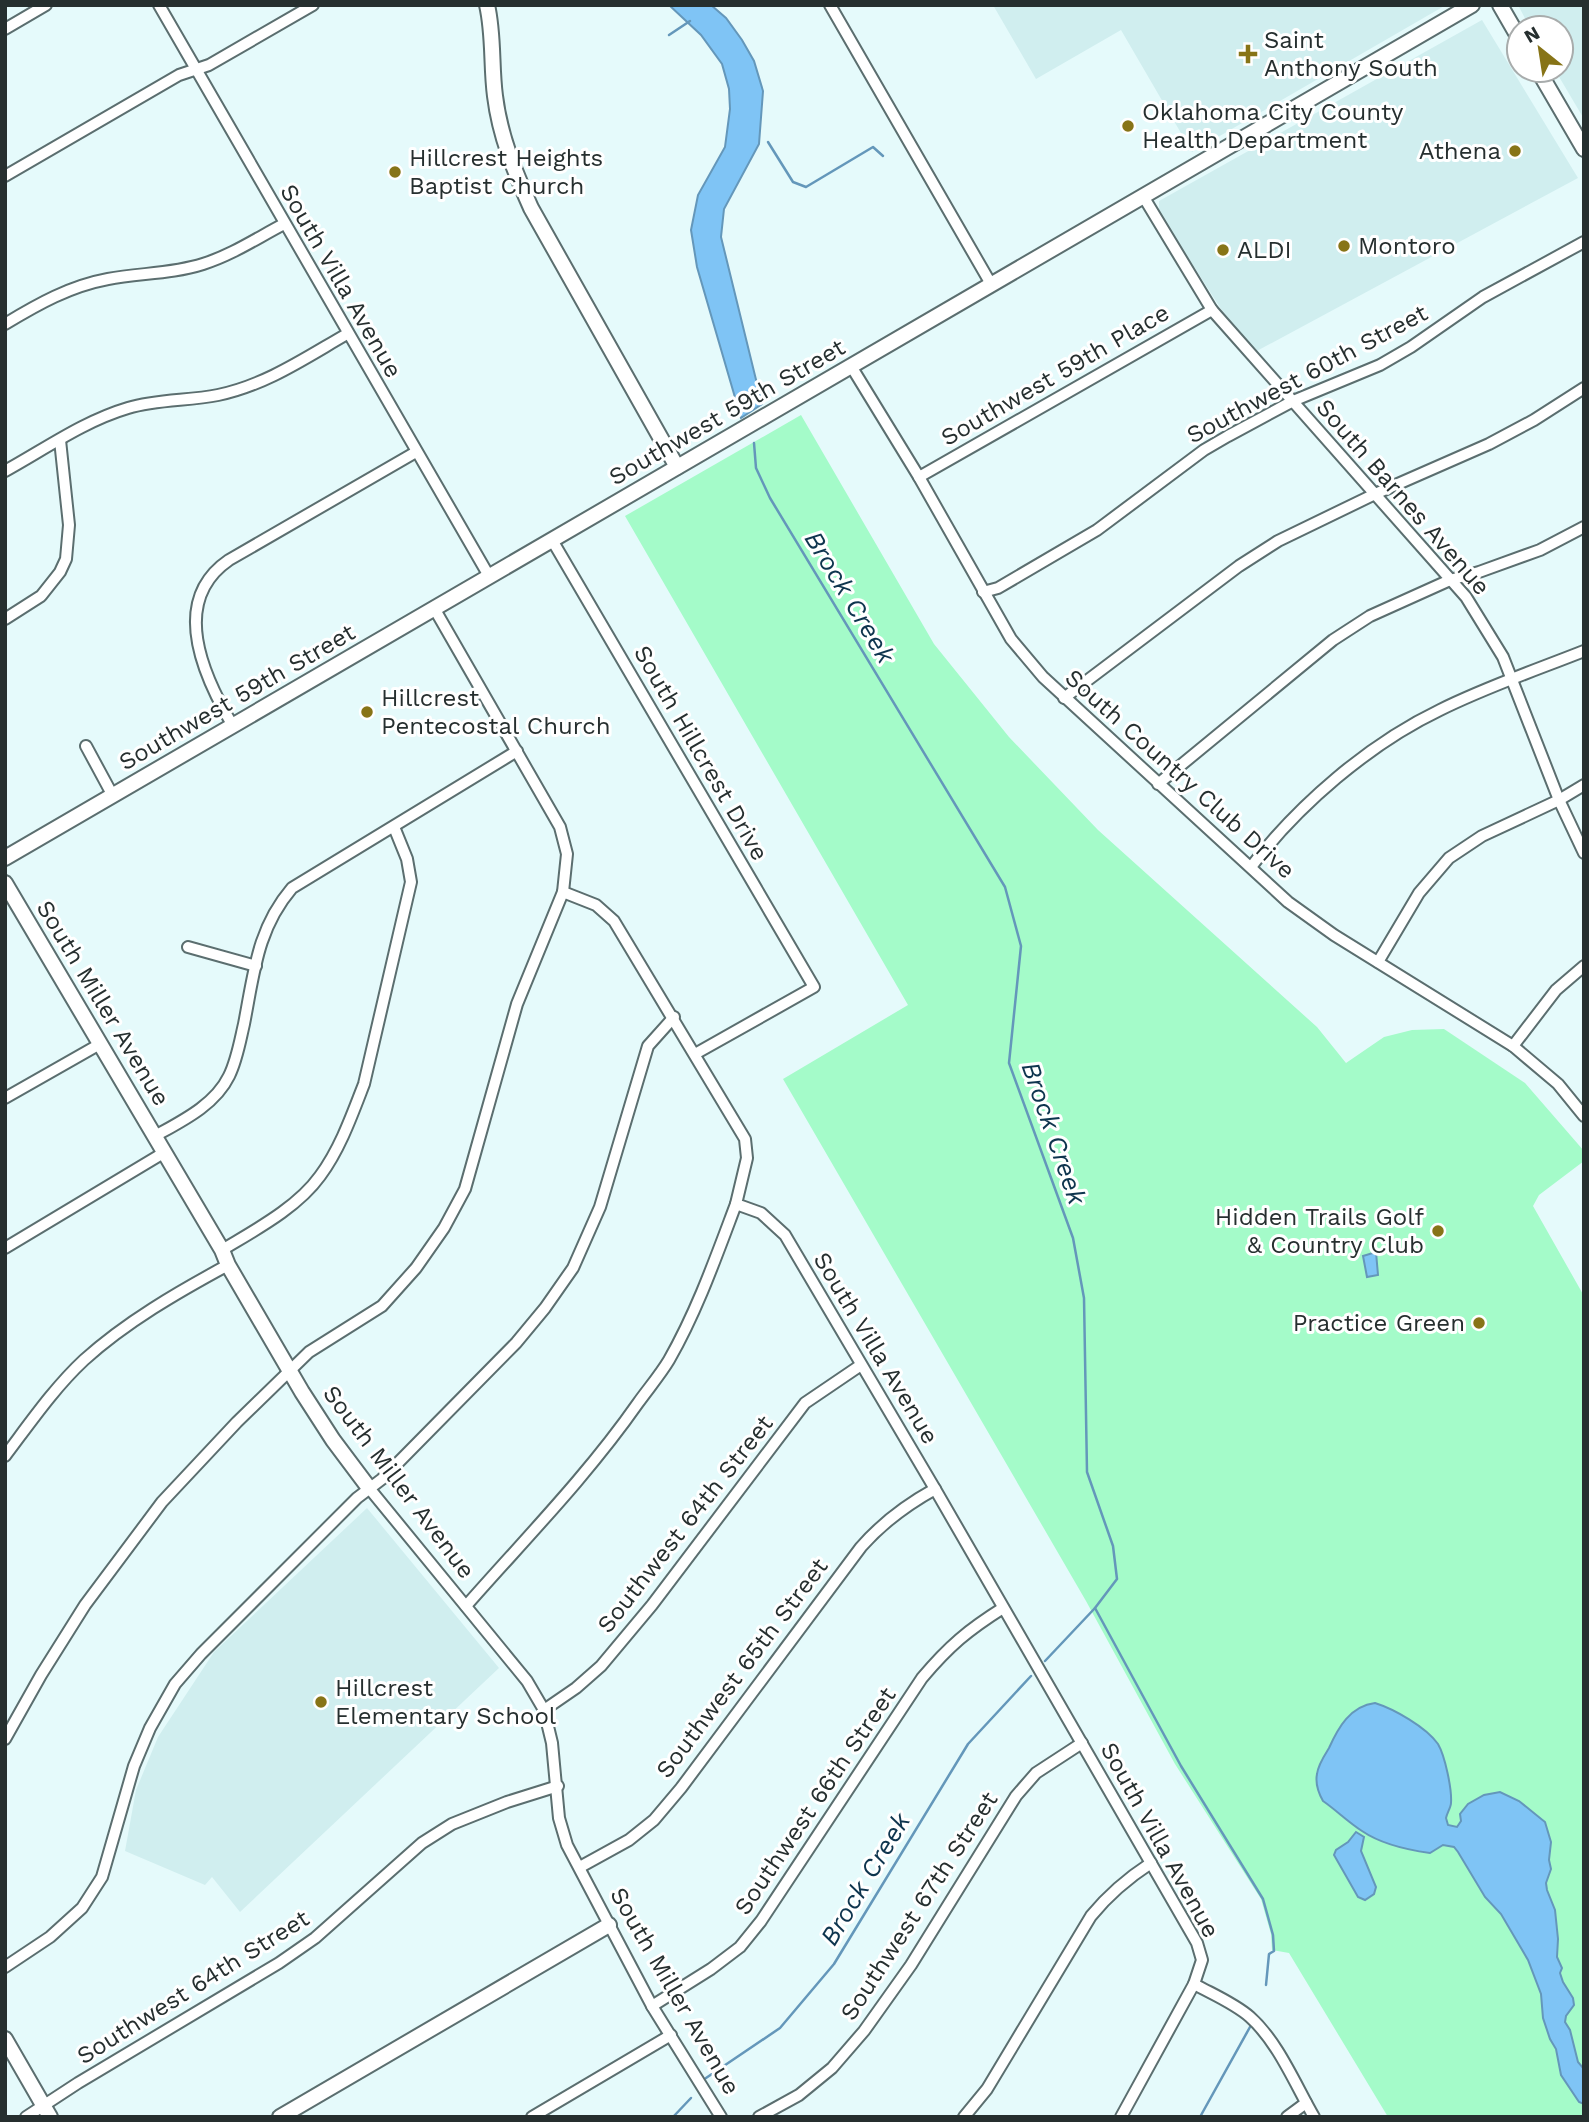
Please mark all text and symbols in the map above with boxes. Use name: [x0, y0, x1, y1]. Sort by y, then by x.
north arrow: [1505, 14, 1575, 84]
text: N: [1520, 21, 1544, 48]
place label: Saint Anthony South: [1264, 26, 1438, 82]
marker: Saint Anthony South: [1238, 44, 1258, 64]
place label: Oklahoma City County Health Department: [1142, 98, 1404, 154]
marker: Oklahoma City County Health Department: [1120, 118, 1136, 134]
place label: Athena: [1419, 137, 1501, 165]
marker: Athena: [1507, 143, 1523, 159]
place label: Hillcrest Heights Baptist Church: [409, 144, 603, 200]
marker: Hillcrest Heights Baptist Church: [387, 164, 403, 180]
street label: South Villa Avenue: [274, 179, 408, 383]
place label: Montoro: [1358, 232, 1456, 260]
place label: ALDI: [1237, 236, 1292, 264]
marker: Montoro: [1336, 238, 1352, 254]
marker: ALDI: [1215, 242, 1231, 258]
street label: Southwest 59th Place: [936, 298, 1174, 452]
street label: Southwest 60th Street: [1182, 299, 1432, 449]
street label: Southwest 59th Street: [604, 333, 850, 491]
street label: South Barnes Avenue: [1310, 393, 1496, 601]
water label: Brock Creek: [799, 525, 902, 669]
street label: Southwest 59th Street: [114, 618, 360, 776]
street label: South Hillcrest Drive: [628, 640, 774, 866]
street label: South Country Club Drive: [1059, 663, 1301, 885]
place label: Hillcrest Pentecostal Church: [381, 684, 611, 740]
marker: Hillcrest Pentecostal Church: [359, 704, 375, 720]
street label: South Miller Avenue: [31, 895, 175, 1111]
water label: Brock Creek: [1016, 1058, 1093, 1209]
place label: Hidden Trails Golf & Country Club: [1215, 1203, 1425, 1259]
marker: Hidden Trails Golf & Country Club: [1430, 1223, 1446, 1239]
street label: South Villa Avenue: [808, 1247, 944, 1449]
place label: Practice Green: [1293, 1309, 1465, 1337]
marker: Practice Green: [1471, 1315, 1487, 1331]
street label: South Miller Avenue: [317, 1380, 481, 1584]
street label: Southwest 64th Street: [591, 1410, 779, 1638]
street label: Southwest 65th Street: [650, 1553, 834, 1783]
place label: Hillcrest Elementary School: [335, 1674, 557, 1730]
street label: Southwest 66th Street: [728, 1682, 902, 1920]
marker: Hillcrest Elementary School: [313, 1694, 329, 1710]
street label: South Villa Avenue: [1095, 1738, 1225, 1942]
street label: Southwest 67th Street: [835, 1786, 1003, 2026]
water label: Brock Creek: [814, 1807, 917, 1951]
street label: South Miller Avenue: [604, 1882, 746, 2100]
street label: Southwest 64th Street: [72, 1904, 314, 2070]

